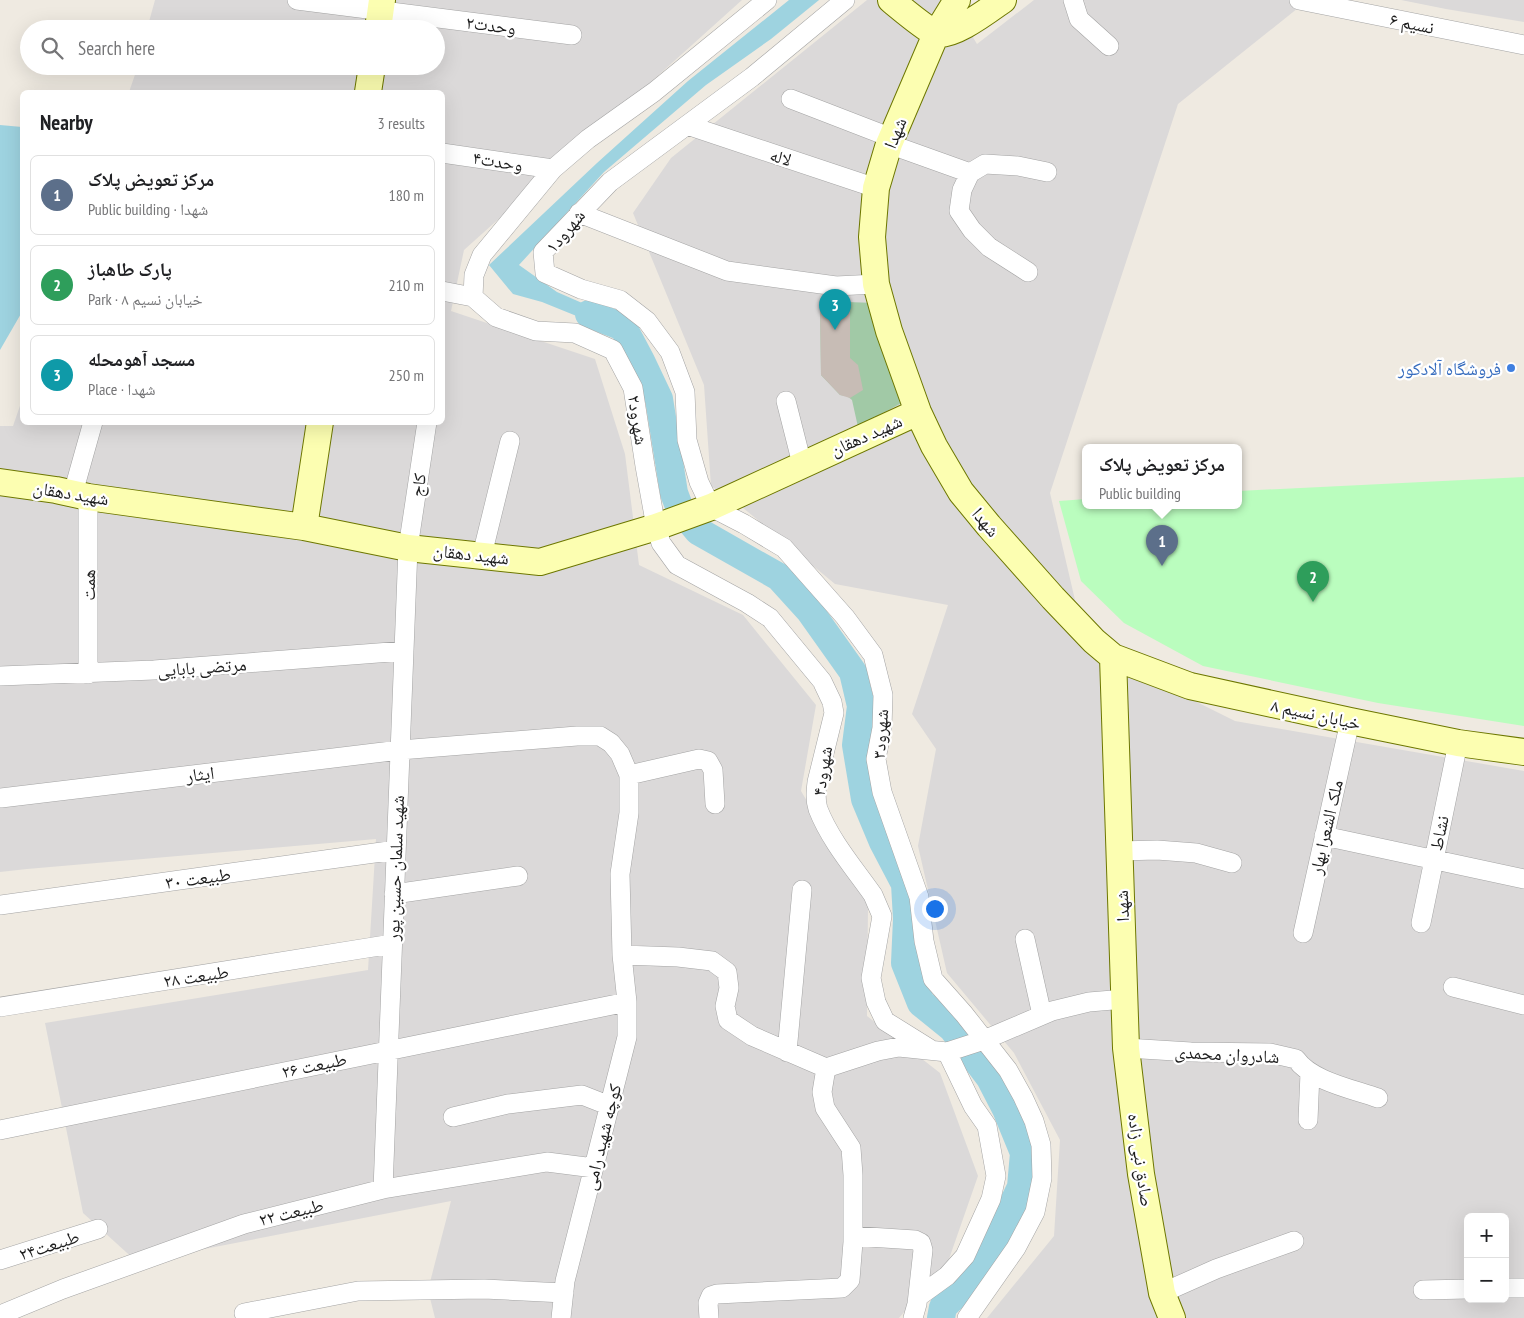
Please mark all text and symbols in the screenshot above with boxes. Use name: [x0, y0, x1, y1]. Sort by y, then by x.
street label: نسیم ۶: [1387, 7, 1436, 40]
street label: وحدت۲: [465, 11, 517, 39]
search box: [20, 20, 445, 75]
icon: search: [38, 34, 66, 62]
text: Search here: [78, 36, 155, 60]
text: Nearby: [40, 109, 93, 136]
text: 3 results: [378, 113, 425, 133]
street label: شهدا: [878, 114, 912, 152]
street label: لاله: [767, 143, 795, 171]
street label: وحدت۴: [471, 146, 525, 176]
text: مرکز تعویض پلاک: [88, 167, 214, 191]
text: 1: [53, 185, 61, 205]
text: 180 m: [389, 185, 424, 205]
text: Public building · شهدا: [88, 199, 208, 219]
street label: شهرود۱: [540, 204, 590, 258]
text: پارک طاهباز: [88, 257, 172, 281]
text: 2: [53, 275, 61, 295]
text: 210 m: [389, 275, 424, 295]
text: Park · خیابان نسیم ۸: [88, 289, 203, 309]
pin: 3: [819, 289, 851, 330]
text: مسجد آهومحله: [88, 347, 195, 371]
place label: فروشگاه آلادکور: [1397, 357, 1501, 380]
marker: فروشگاه آلادکور: [1505, 362, 1517, 374]
text: 3: [53, 365, 61, 385]
text: 250 m: [389, 365, 424, 385]
text: Place · شهدا: [88, 379, 156, 399]
street label: شهرود۲: [623, 394, 653, 446]
street label: شهید دهقان: [827, 409, 905, 461]
popup: [1082, 444, 1242, 509]
text: مرکز تعویض پلاک: [1099, 452, 1225, 476]
street label: کاج: [405, 471, 432, 499]
street label: شهید دهقان: [32, 476, 110, 510]
text: Public building: [1099, 483, 1181, 503]
street label: شهدا: [967, 503, 1005, 541]
pin: 1: [1146, 525, 1178, 566]
street label: شهید دهقان: [432, 539, 510, 569]
pin: 2: [1297, 561, 1329, 602]
street label: همت: [77, 569, 100, 601]
street label: مرتضی بابایی: [157, 652, 247, 682]
street label: خیابان نسیم ۸: [1269, 693, 1363, 736]
street label: شهرود۳: [867, 708, 893, 760]
street label: شهرود۴: [807, 745, 837, 797]
street label: ایثار: [183, 761, 216, 787]
street label: ملک الشعرا بهار: [1304, 777, 1348, 878]
street label: شهید سلمان حسین پور: [381, 795, 409, 942]
street label: نشاط: [1424, 813, 1454, 853]
street label: طبیعت ۳۰: [164, 862, 232, 894]
street label: شهدا: [1110, 890, 1134, 922]
your location: [922, 896, 948, 922]
street label: طبیعت ۲۸: [162, 959, 230, 993]
street label: شادروان محمدی: [1174, 1040, 1280, 1068]
street label: طبیعت ۲۶: [279, 1047, 349, 1083]
street label: کوچه شهید رامی: [578, 1081, 626, 1192]
street label: صادق نبی زاده: [1123, 1112, 1159, 1208]
street label: طبیعت ۲۲: [256, 1193, 326, 1231]
map controls: [1464, 1213, 1509, 1303]
button: +: [1464, 1213, 1509, 1258]
street label: طبیعت۲۴: [16, 1224, 82, 1266]
button: −: [1464, 1258, 1509, 1303]

